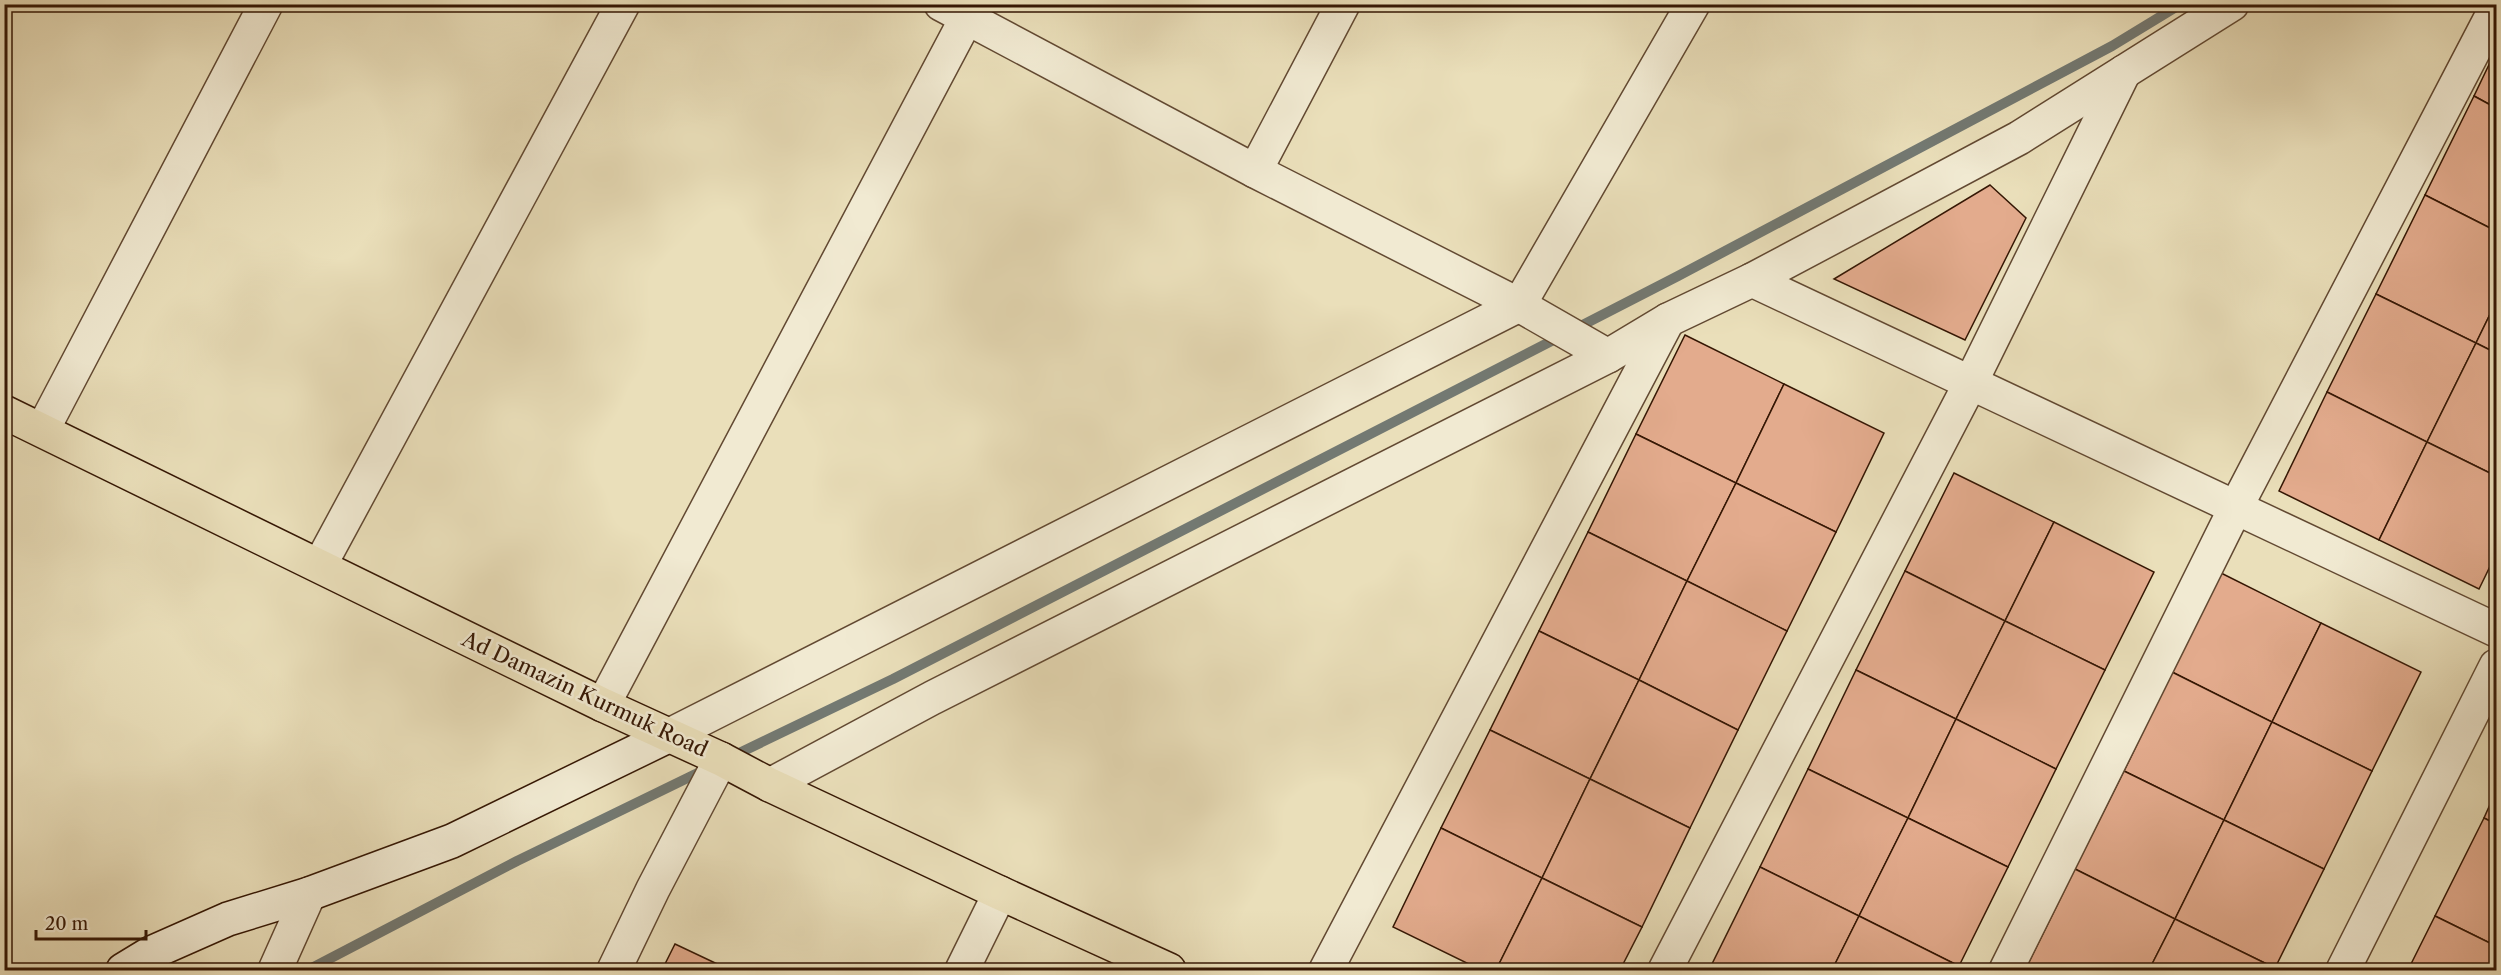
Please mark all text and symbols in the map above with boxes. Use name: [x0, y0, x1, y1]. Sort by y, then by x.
street label: Ad Damazin Kurmuk Road: [457, 626, 712, 762]
scale bar: [36, 903, 146, 941]
text: 20 m: [45, 913, 89, 935]

